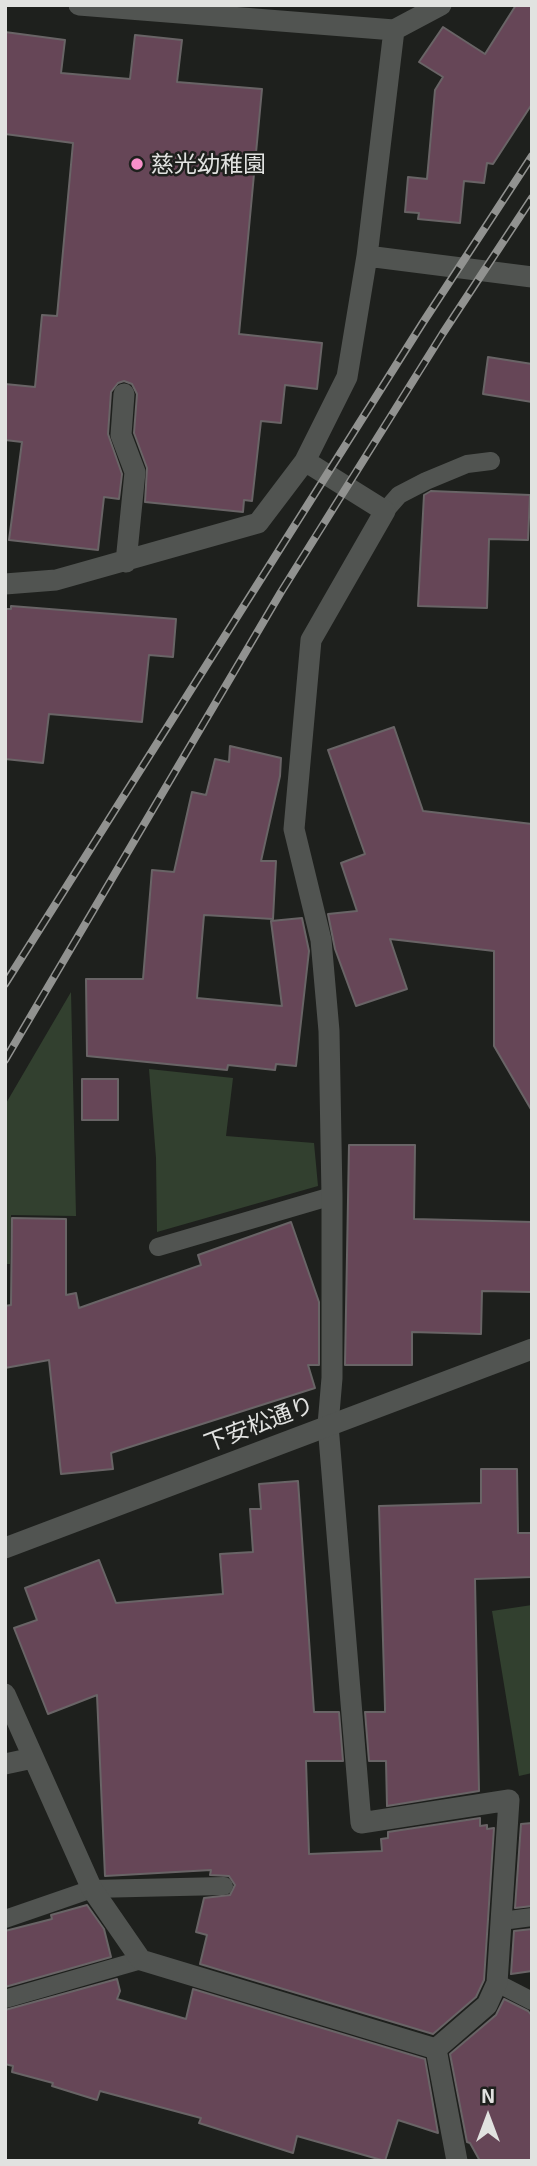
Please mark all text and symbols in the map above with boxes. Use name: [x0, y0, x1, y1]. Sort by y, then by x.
place label: 慈光幼稚園: [151, 150, 266, 178]
marker: 慈光幼稚園: [129, 156, 145, 172]
street label: 下安松通り: [200, 1391, 318, 1457]
north arrow: [453, 2082, 523, 2152]
text: N: [481, 2084, 495, 2107]

